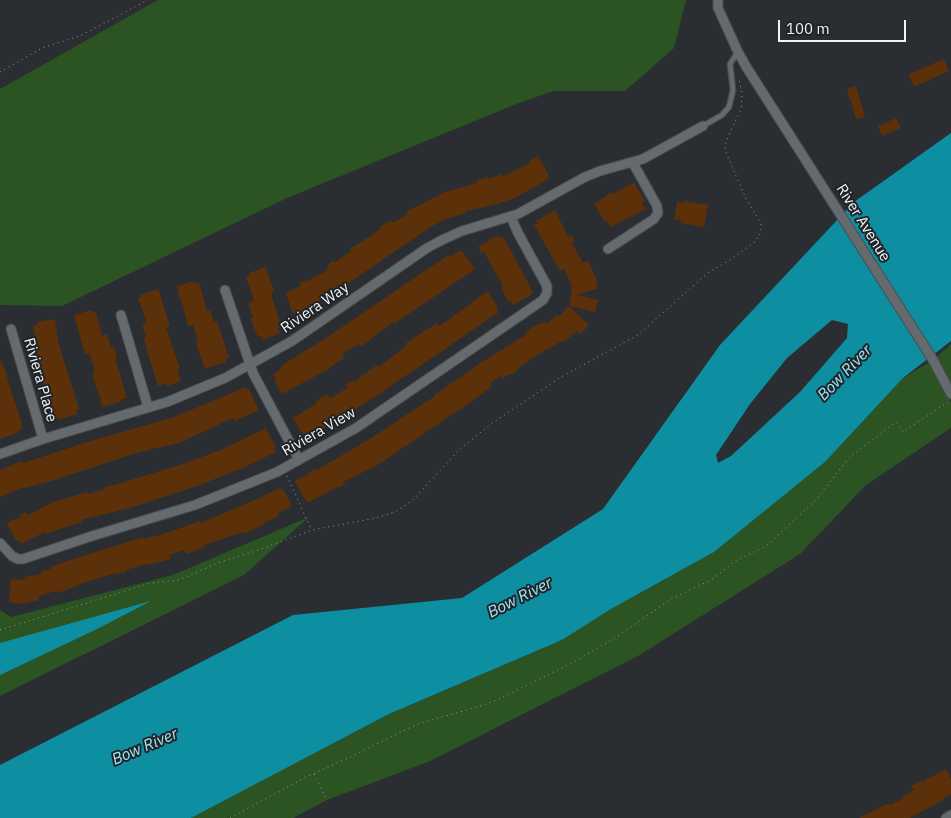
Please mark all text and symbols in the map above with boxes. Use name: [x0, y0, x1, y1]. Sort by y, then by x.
scale bar: [781, 10, 908, 42]
text: 100 m: [786, 19, 830, 38]
street label: River Avenue: [832, 181, 894, 265]
street label: Riviera Way: [277, 279, 353, 337]
street label: Riviera Place: [19, 336, 61, 424]
water label: Bow River: [814, 341, 876, 405]
street label: Riviera View: [279, 404, 359, 460]
water label: Bow River: [485, 574, 555, 622]
water label: Bow River: [109, 725, 181, 769]

